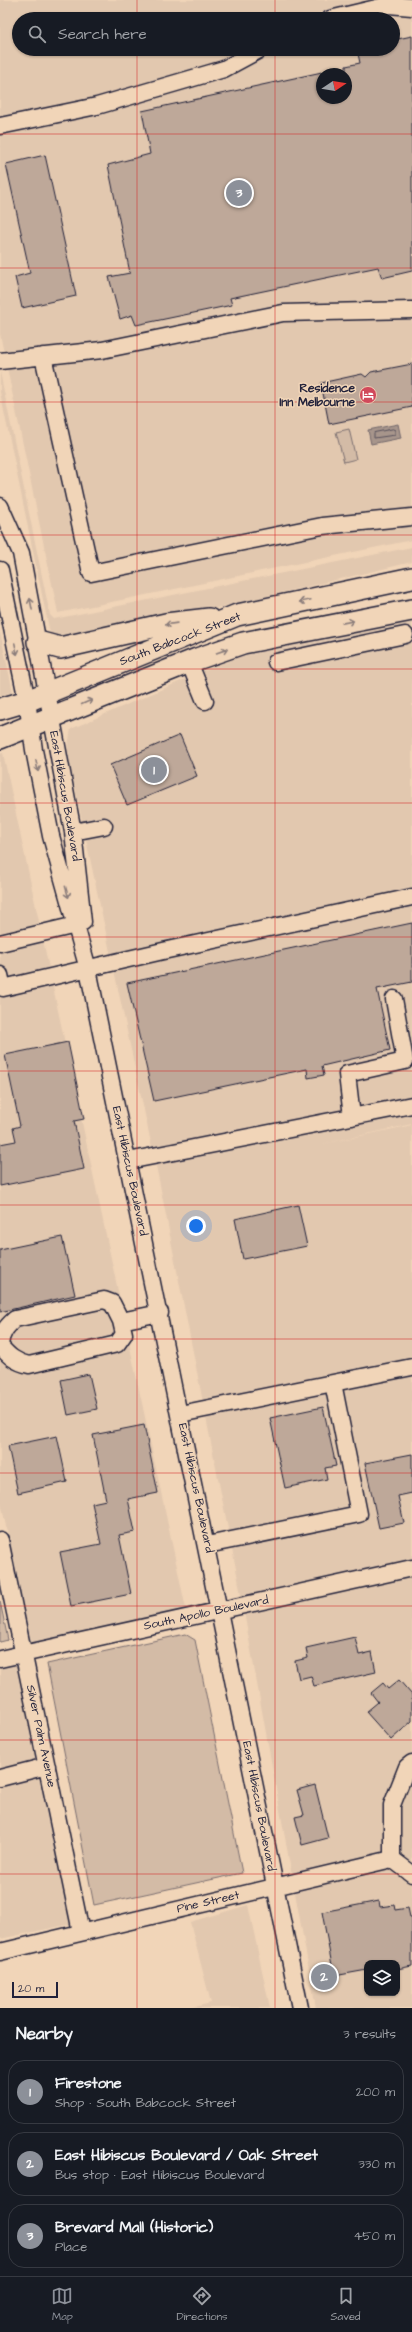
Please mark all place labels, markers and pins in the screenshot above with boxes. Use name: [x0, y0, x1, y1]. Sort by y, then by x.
pin: 3: [226, 178, 252, 208]
place label: Residence Inn Melbourne: [279, 380, 356, 411]
hotel icon: Residence Inn Melbourne: [358, 385, 378, 405]
pin: 1: [141, 755, 167, 785]
pin: 2: [311, 1962, 337, 1992]

